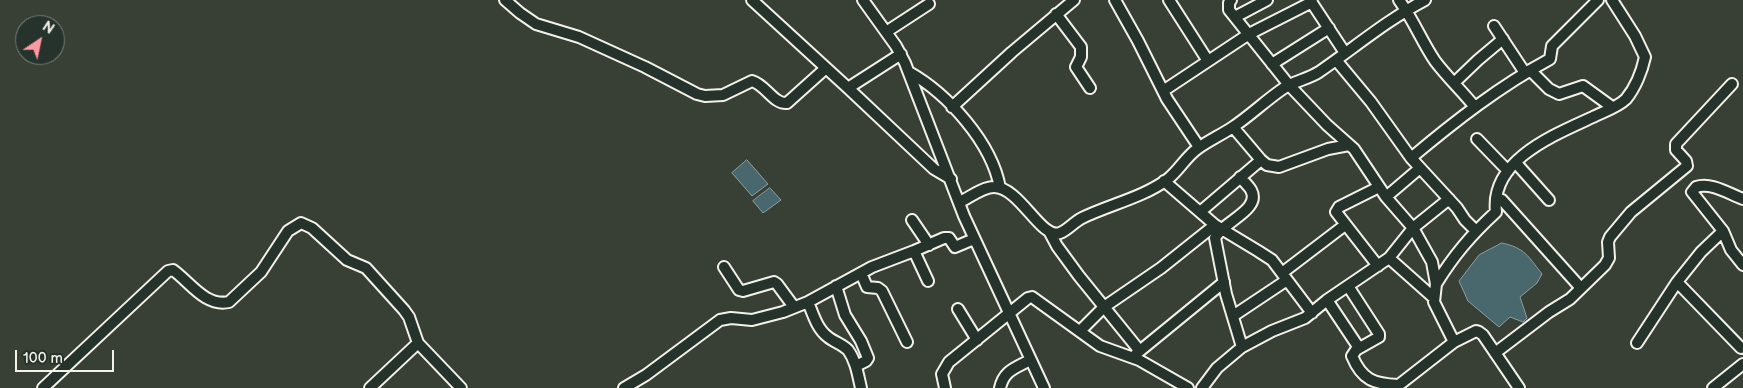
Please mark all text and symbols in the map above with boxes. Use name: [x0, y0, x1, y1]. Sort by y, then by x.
north arrow: [15, 15, 65, 65]
text: N: [39, 18, 57, 38]
scale bar: [18, 340, 116, 372]
text: 100 m: [23, 349, 63, 368]

